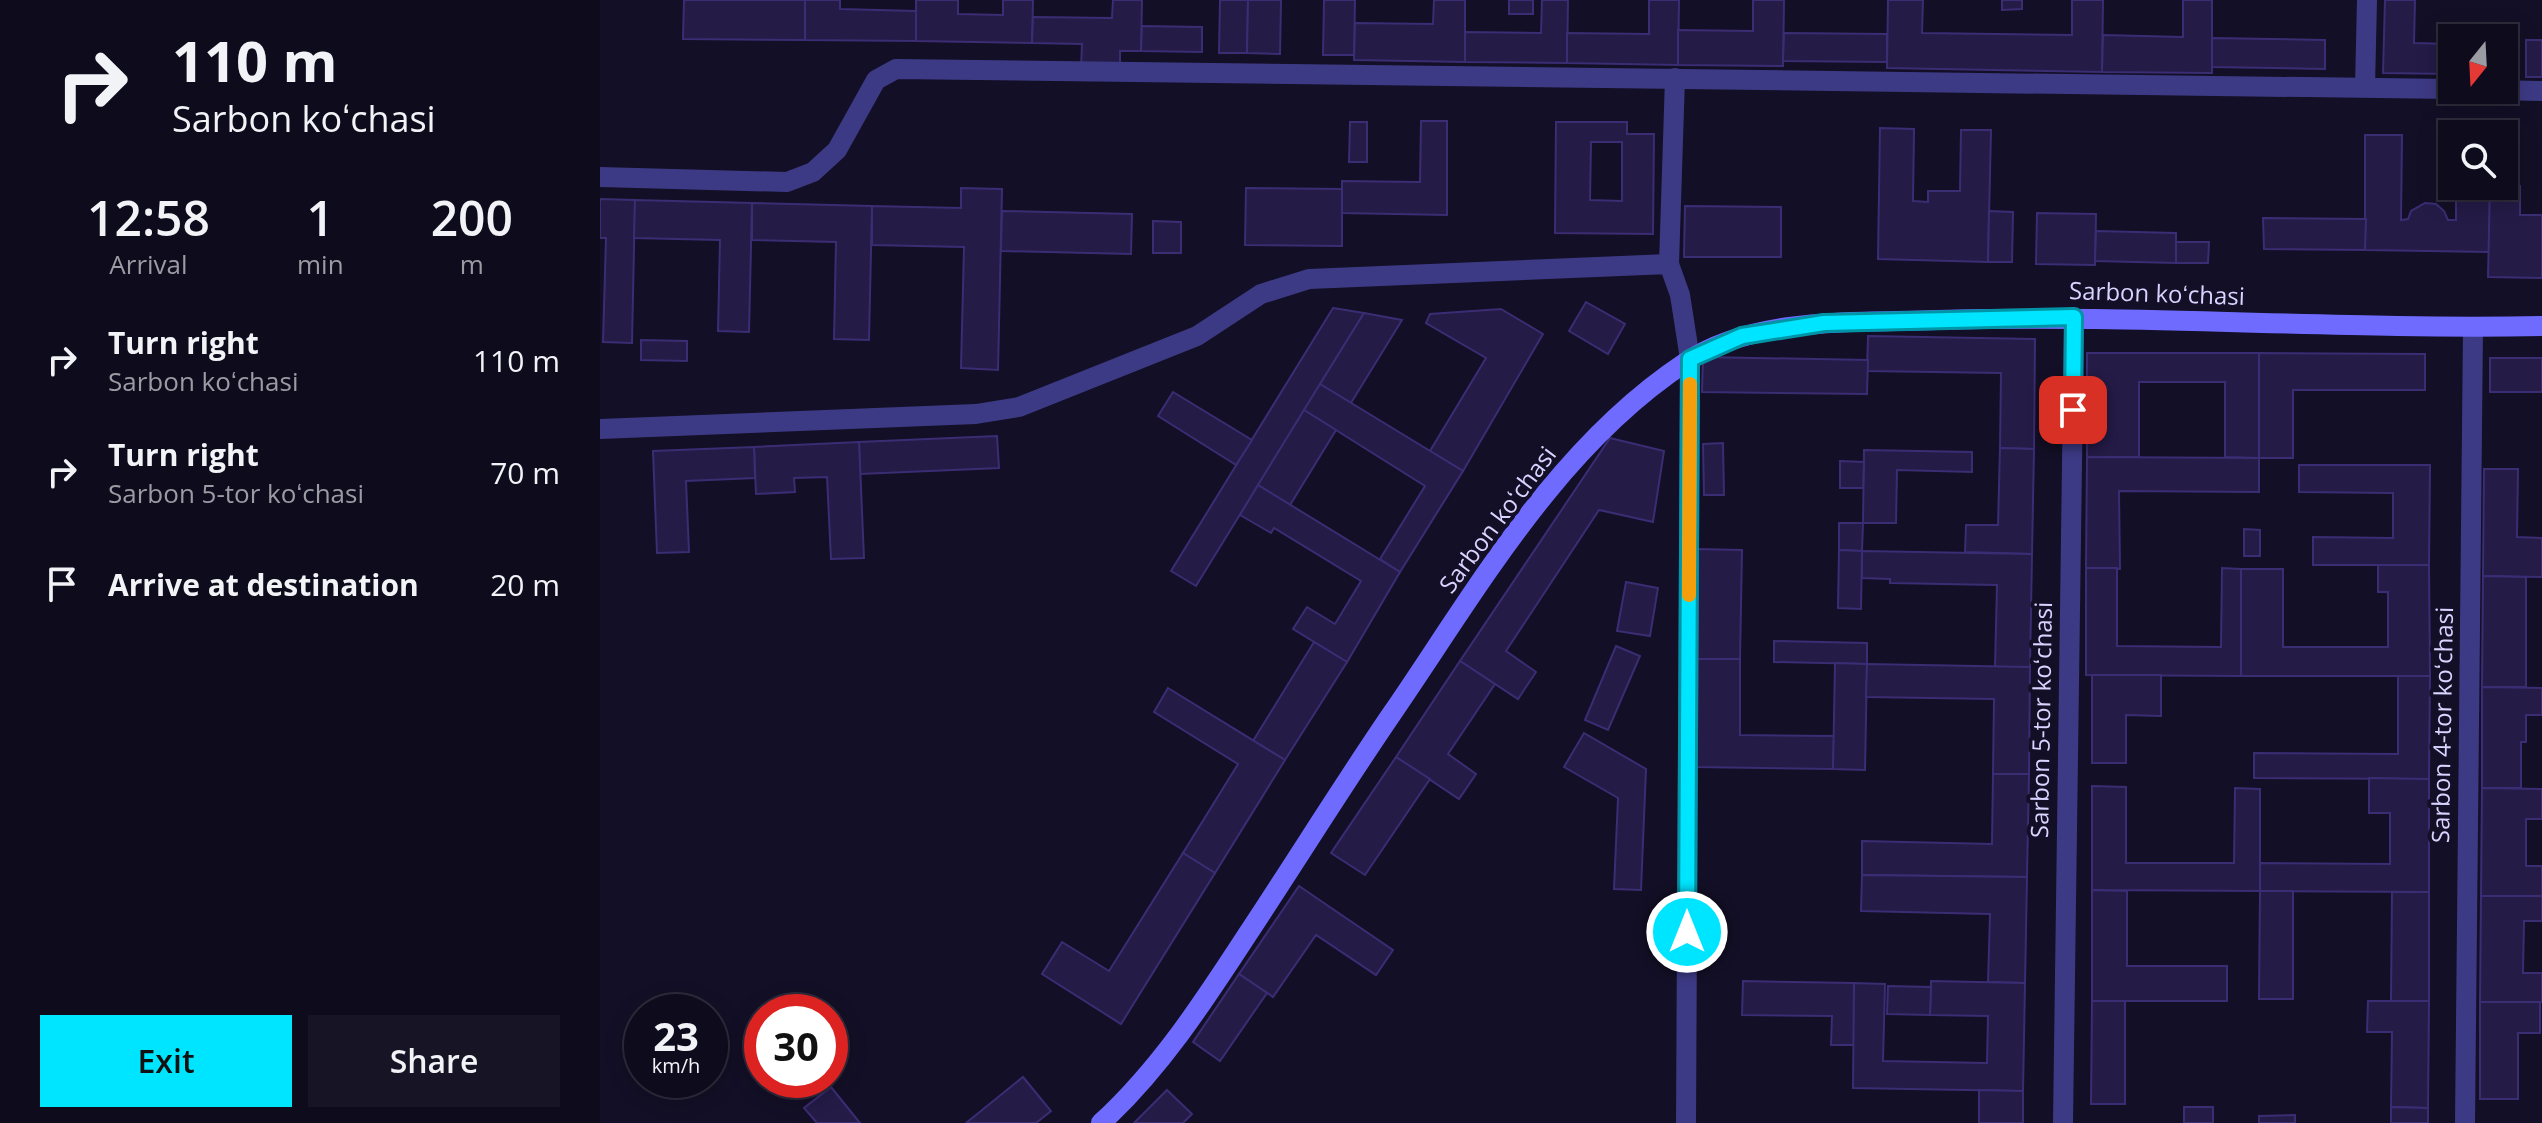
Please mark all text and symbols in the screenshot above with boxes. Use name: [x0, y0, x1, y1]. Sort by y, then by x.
text: 110 m: [172, 22, 338, 98]
north arrow: [2438, 24, 2518, 104]
map controls: [2438, 24, 2518, 200]
icon: right: [40, 32, 144, 136]
text: Sarbon koʻchasi: [172, 94, 436, 143]
button: search: [2438, 120, 2518, 200]
text: 12:58: [87, 185, 210, 250]
text: 1: [307, 185, 334, 250]
text: 200: [431, 185, 513, 250]
text: Arrival: [109, 246, 188, 282]
text: min: [297, 246, 344, 282]
text: m: [460, 246, 484, 282]
street label: Sarbon koʻchasi: [2069, 273, 2245, 312]
text: Turn right: [108, 322, 259, 363]
icon: right: [40, 338, 84, 382]
text: 110 m: [473, 340, 560, 381]
text: Sarbon koʻchasi: [108, 363, 298, 399]
pin: [2039, 376, 2107, 444]
icon: arrive: [2051, 388, 2095, 432]
text: Turn right: [108, 434, 259, 475]
street label: Sarbon koʻchasi: [1431, 439, 1563, 599]
icon: right: [40, 450, 84, 494]
text: 70 m: [490, 452, 560, 493]
text: Sarbon 5-tor koʻchasi: [108, 475, 364, 511]
icon: arrive: [40, 562, 84, 606]
text: Arrive at destination: [108, 564, 419, 605]
text: 20 m: [490, 564, 560, 605]
street label: Sarbon 5-tor koʻchasi: [2022, 602, 2059, 838]
street label: Sarbon 4-tor koʻchasi: [2423, 607, 2460, 843]
position arrow: [1645, 890, 1729, 974]
speed limit sign: 30: [744, 994, 848, 1098]
text: 23: [653, 1008, 699, 1063]
button: Exit: [40, 1015, 292, 1107]
button: Share: [308, 1015, 560, 1107]
text: km/h: [652, 1052, 700, 1079]

